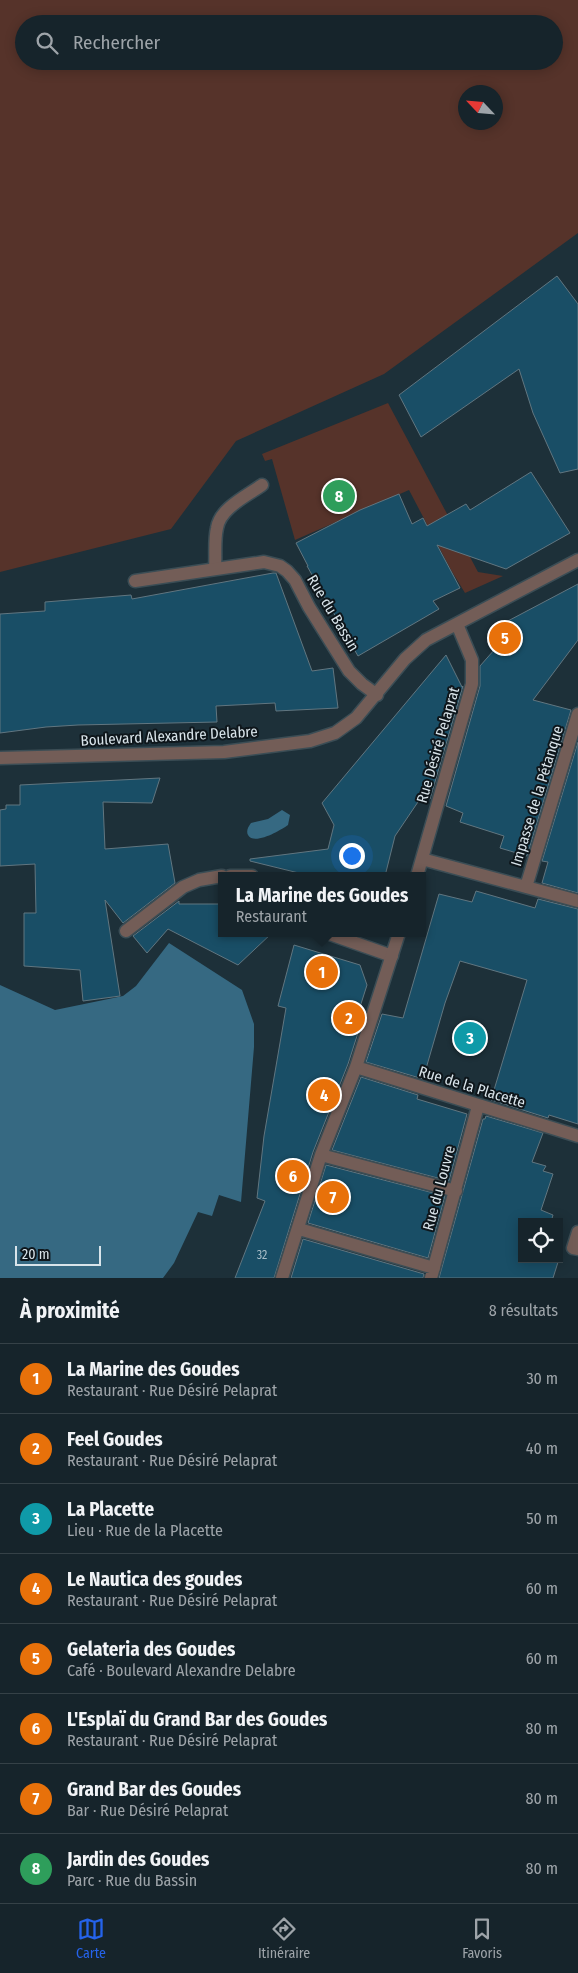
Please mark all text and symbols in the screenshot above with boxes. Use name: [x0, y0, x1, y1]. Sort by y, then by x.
search box: [15, 15, 563, 70]
icon: search: [33, 29, 61, 57]
text: Rechercher: [73, 31, 160, 54]
north arrow: [458, 85, 503, 130]
pin: 8: [323, 477, 355, 515]
street label: Rue du Bassin: [303, 571, 363, 655]
pin: 5: [489, 619, 521, 657]
street label: Rue Désiré Pelaprat: [413, 685, 463, 805]
street label: Boulevard Alexandre Delabre: [80, 722, 258, 750]
street label: Impasse de la Pétanque: [507, 724, 567, 868]
your location: [339, 843, 365, 869]
popup: [218, 872, 426, 937]
text: La Marine des Goudes: [236, 884, 408, 907]
text: Restaurant: [236, 907, 307, 926]
pin: 1: [306, 953, 338, 991]
pin: 2: [333, 999, 365, 1037]
pin: 3: [454, 1019, 486, 1057]
street label: Rue de la Placette: [417, 1062, 527, 1112]
pin: 4: [308, 1076, 340, 1114]
street label: Rue du Louvre: [419, 1143, 459, 1233]
pin: 6: [277, 1157, 309, 1195]
pin: 7: [317, 1178, 349, 1216]
map controls: [518, 1218, 563, 1263]
button: locate: [518, 1218, 563, 1263]
scale bar: [15, 1243, 101, 1266]
text: 20 m: [22, 1246, 50, 1263]
house number: 32: [257, 1248, 267, 1262]
text: À proximité: [20, 1298, 120, 1324]
text: 8 résultats: [489, 1301, 558, 1320]
text: La Marine des Goudes: [67, 1358, 239, 1381]
text: 1: [33, 1369, 39, 1388]
text: 30 m: [526, 1369, 558, 1388]
text: Restaurant · Rue Désiré Pelaprat: [67, 1381, 277, 1400]
text: Feel Goudes: [67, 1428, 163, 1451]
text: 2: [32, 1439, 40, 1458]
text: 40 m: [526, 1439, 558, 1458]
text: Restaurant · Rue Désiré Pelaprat: [67, 1451, 277, 1470]
text: La Placette: [67, 1498, 154, 1521]
text: 3: [32, 1509, 40, 1528]
text: 50 m: [526, 1509, 558, 1528]
text: Lieu · Rue de la Placette: [67, 1521, 223, 1540]
text: Le Nautica des goudes: [67, 1568, 242, 1591]
text: 4: [32, 1579, 40, 1598]
text: 60 m: [526, 1579, 558, 1598]
text: Restaurant · Rue Désiré Pelaprat: [67, 1591, 277, 1610]
text: Gelateria des Goudes: [67, 1638, 235, 1661]
text: 5: [32, 1649, 40, 1668]
text: 60 m: [526, 1649, 558, 1668]
text: Café · Boulevard Alexandre Delabre: [67, 1661, 296, 1680]
text: L'Esplaï du Grand Bar des Goudes: [67, 1708, 327, 1731]
text: 6: [32, 1719, 40, 1738]
text: 80 m: [526, 1719, 558, 1738]
text: Restaurant · Rue Désiré Pelaprat: [67, 1731, 277, 1750]
text: Grand Bar des Goudes: [67, 1778, 241, 1801]
text: 7: [33, 1789, 39, 1808]
text: 80 m: [526, 1789, 558, 1808]
text: Bar · Rue Désiré Pelaprat: [67, 1801, 228, 1820]
text: Jardin des Goudes: [67, 1848, 209, 1871]
text: 8: [32, 1859, 40, 1878]
text: 80 m: [526, 1859, 558, 1878]
text: Parc · Rue du Bassin: [67, 1871, 197, 1890]
tab: Carte: [76, 1915, 106, 1962]
tab: Itinéraire: [258, 1915, 310, 1962]
tab: Favoris: [462, 1915, 502, 1962]

